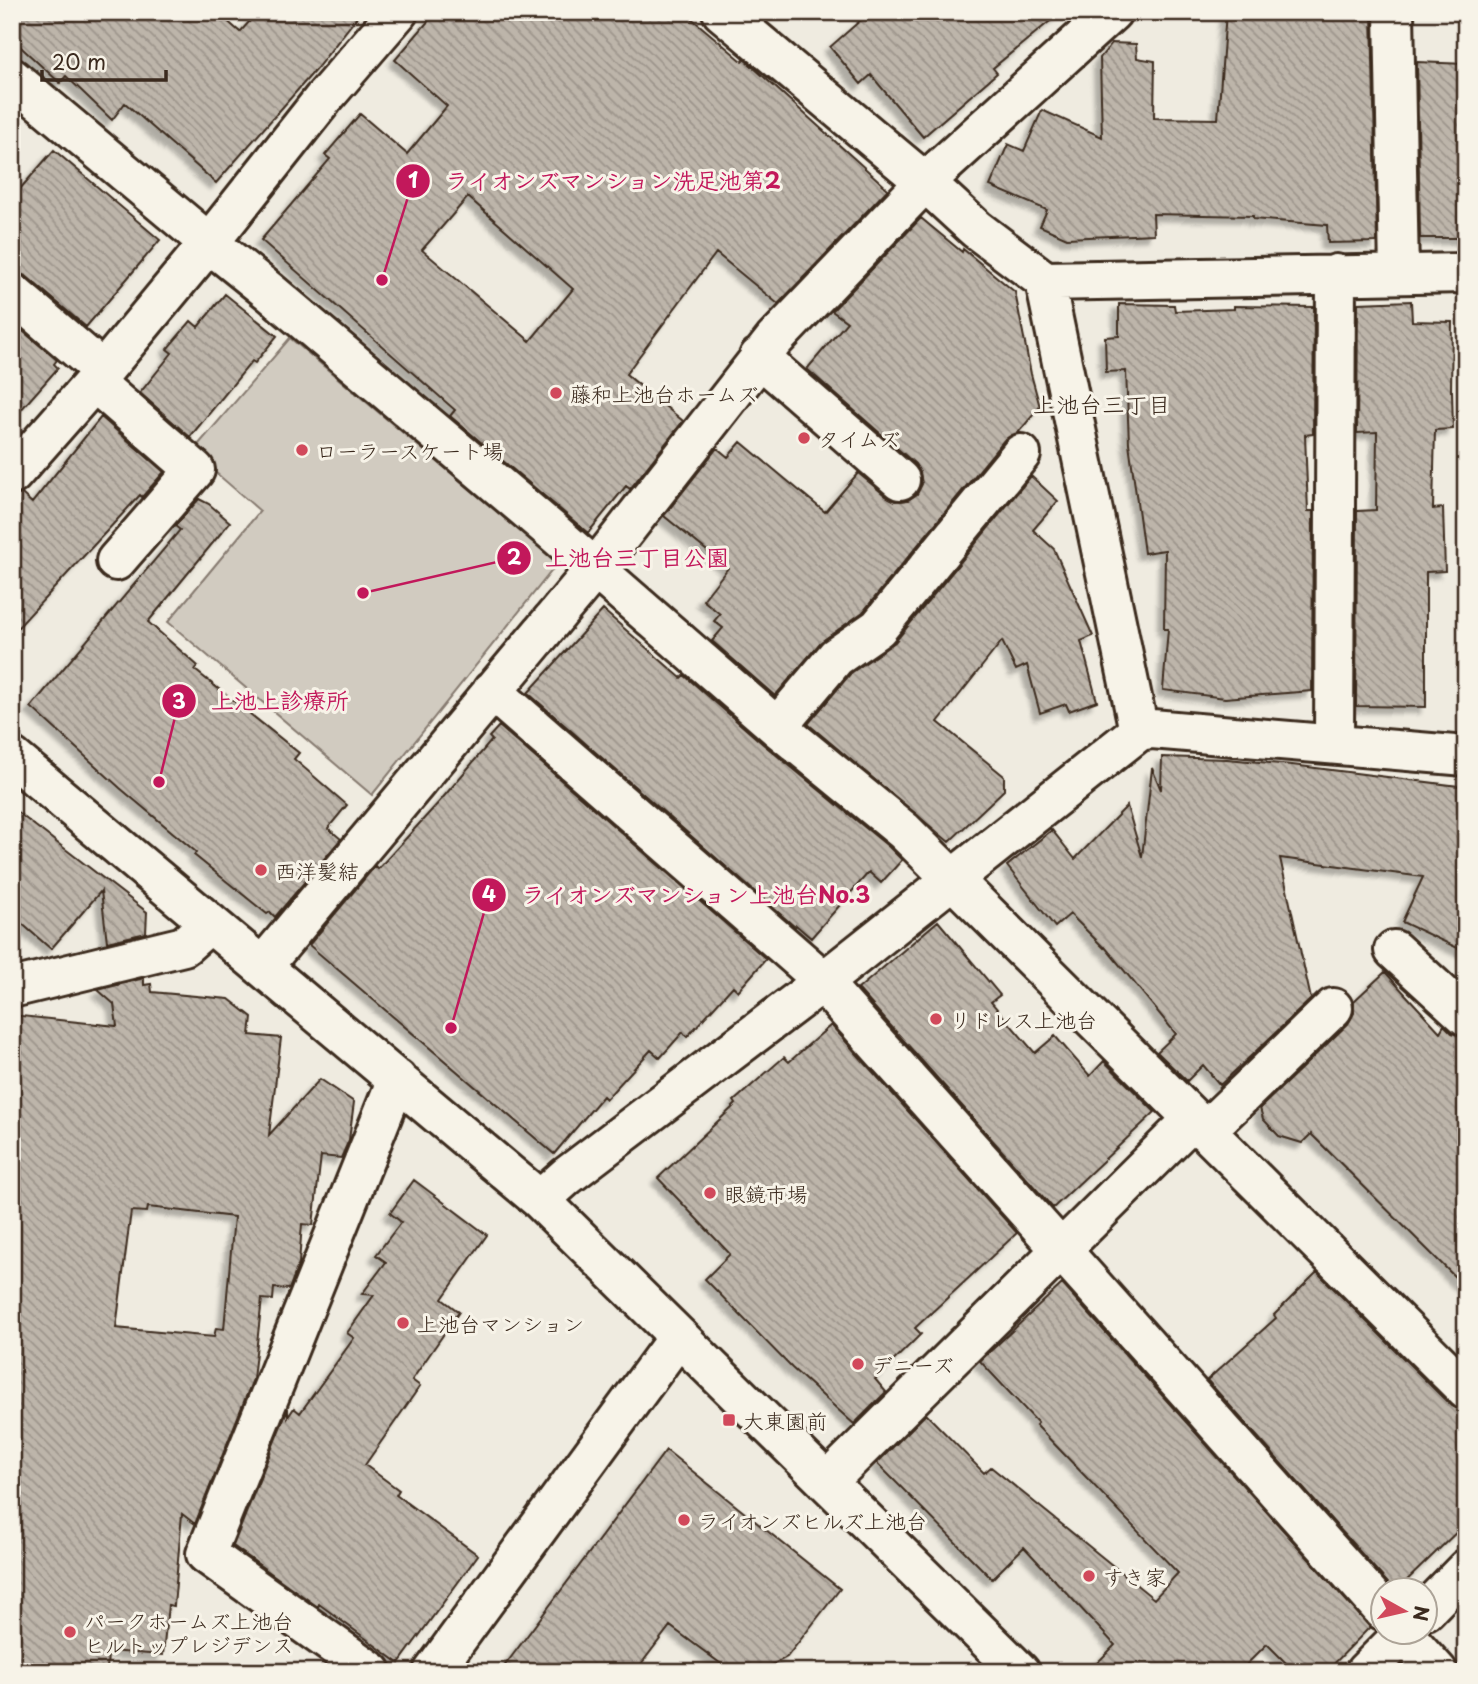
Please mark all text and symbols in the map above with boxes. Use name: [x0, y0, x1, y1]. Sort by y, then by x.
scale bar: [42, 38, 166, 82]
text: 20 m: [52, 45, 106, 77]
callout: ライオンズマンション洗足池第2: [395, 159, 797, 203]
text: ライオンズマンション洗足池第2: [445, 162, 781, 197]
text: 1: [408, 163, 418, 195]
place label: 藤和上池台ホームズ: [570, 377, 758, 409]
marker: 藤和上池台ホームズ: [548, 385, 564, 401]
district label: 上池台三丁目: [1033, 386, 1171, 421]
place label: タイムズ: [818, 422, 900, 454]
marker: タイムズ: [796, 430, 812, 446]
place label: ローラースケート場: [316, 434, 504, 466]
marker: ローラースケート場: [294, 442, 310, 458]
callout: 上池台三丁目公園: [496, 536, 743, 580]
text: 上池台三丁目公園: [545, 539, 729, 574]
text: 2: [507, 540, 522, 572]
callout: 上池上診療所: [162, 679, 363, 723]
text: 上池上診療所: [211, 682, 349, 717]
text: 3: [172, 684, 186, 716]
place label: 西洋髪結: [275, 854, 359, 886]
marker: 西洋髪結: [253, 862, 269, 878]
callout: ライオンズマンション上池台No.3: [472, 873, 886, 917]
text: ライオンズマンション上池台No.3: [522, 876, 870, 911]
text: 4: [482, 877, 496, 909]
place label: リドレス上池台: [950, 1003, 1097, 1035]
marker: リドレス上池台: [928, 1011, 944, 1027]
place label: 眼鏡市場: [724, 1177, 808, 1209]
marker: 眼鏡市場: [702, 1185, 718, 1201]
place label: 上池台マンション: [417, 1307, 584, 1339]
marker: 上池台マンション: [395, 1315, 411, 1331]
place label: デニーズ: [872, 1348, 953, 1380]
marker: デニーズ: [850, 1356, 866, 1372]
place label: 大東園前: [743, 1404, 827, 1436]
marker: 大東園前: [721, 1412, 737, 1428]
place label: ライオンズヒルズ上池台: [698, 1504, 927, 1536]
marker: ライオンズヒルズ上池台: [676, 1512, 692, 1528]
place label: すき家: [1103, 1560, 1166, 1592]
marker: すき家: [1081, 1568, 1097, 1584]
north arrow: [1370, 1576, 1440, 1646]
place label: パークホームズ上池台 ヒルトップレジデンス: [84, 1604, 294, 1660]
text: N: [1407, 1604, 1437, 1623]
marker: パークホームズ上池台 ヒルトップレジデンス: [62, 1624, 78, 1640]

